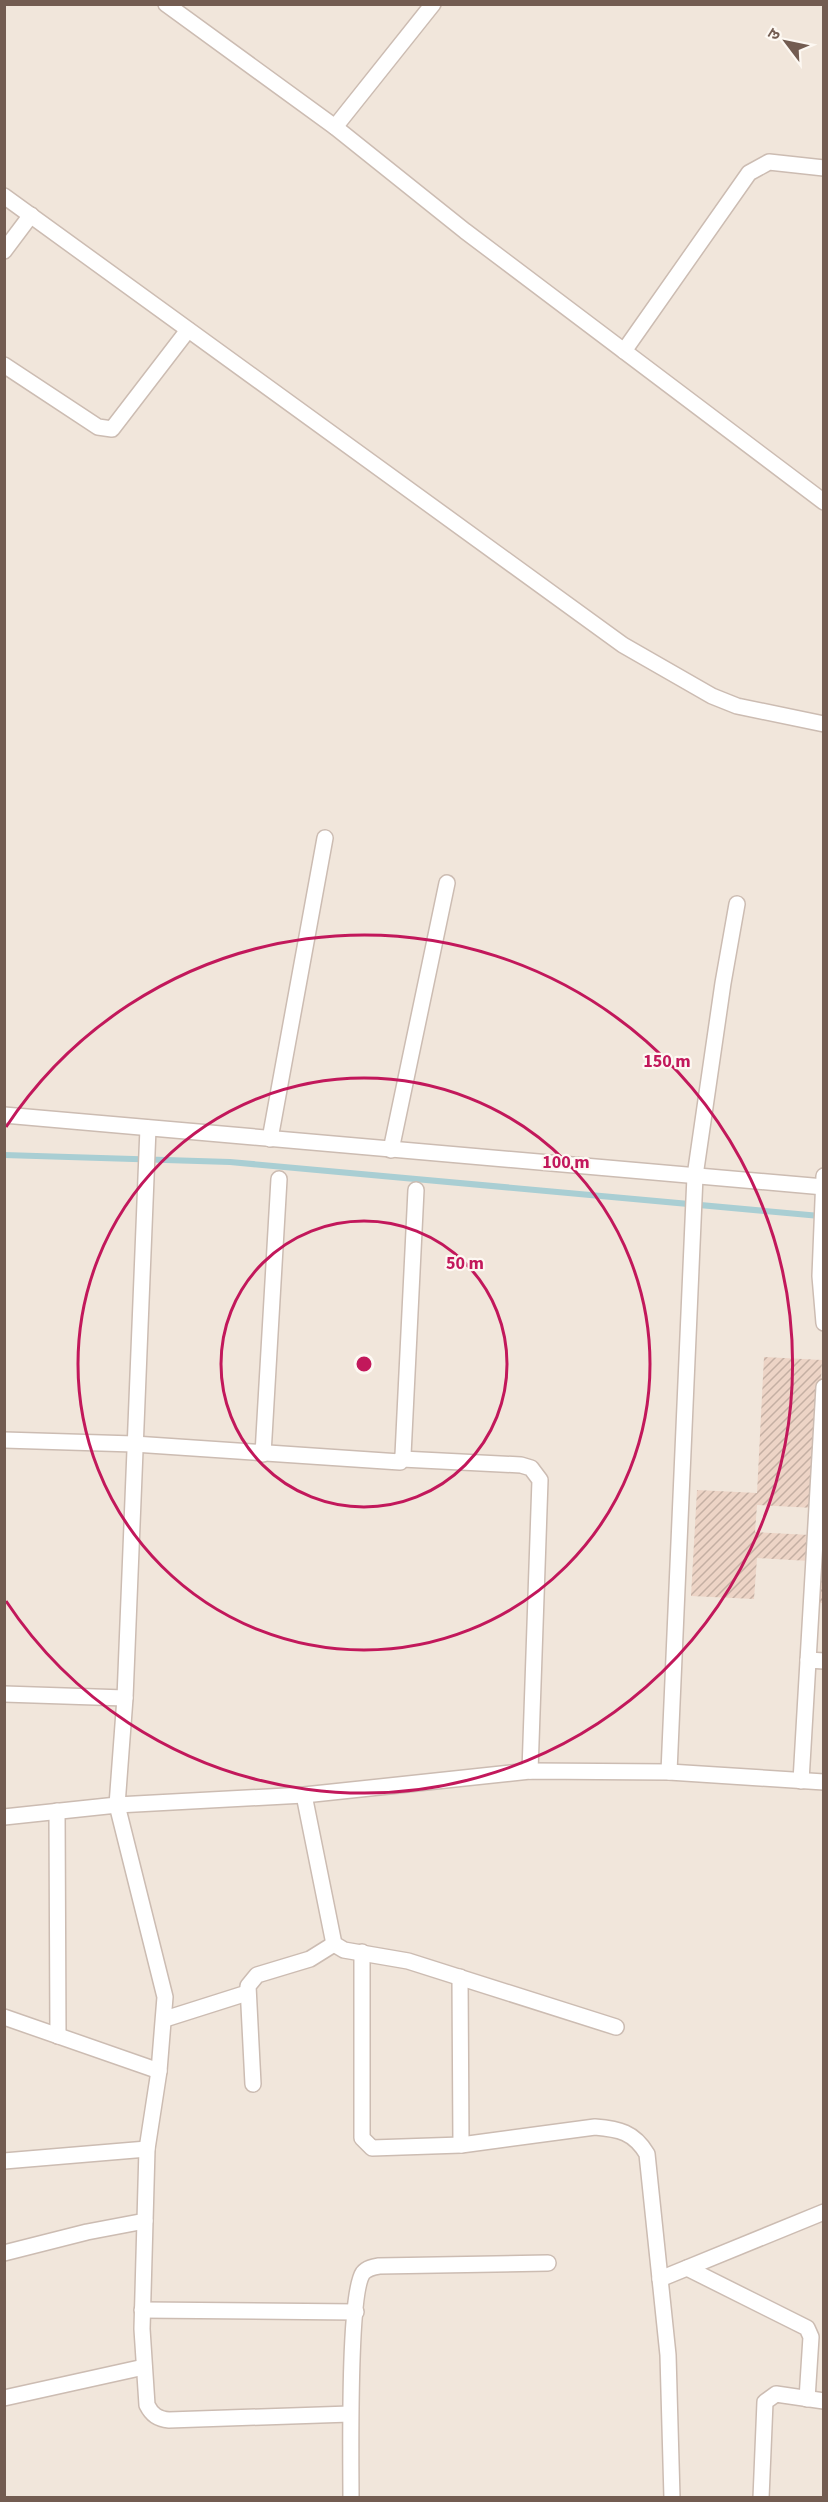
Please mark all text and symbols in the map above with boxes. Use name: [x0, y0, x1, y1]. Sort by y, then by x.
north arrow: [756, 12, 816, 72]
text: उ: [762, 24, 786, 44]
text: 150 m: [643, 1049, 691, 1074]
text: 100 m: [542, 1150, 590, 1175]
text: 50 m: [446, 1251, 484, 1276]
centre of rings: [354, 1354, 374, 1374]

